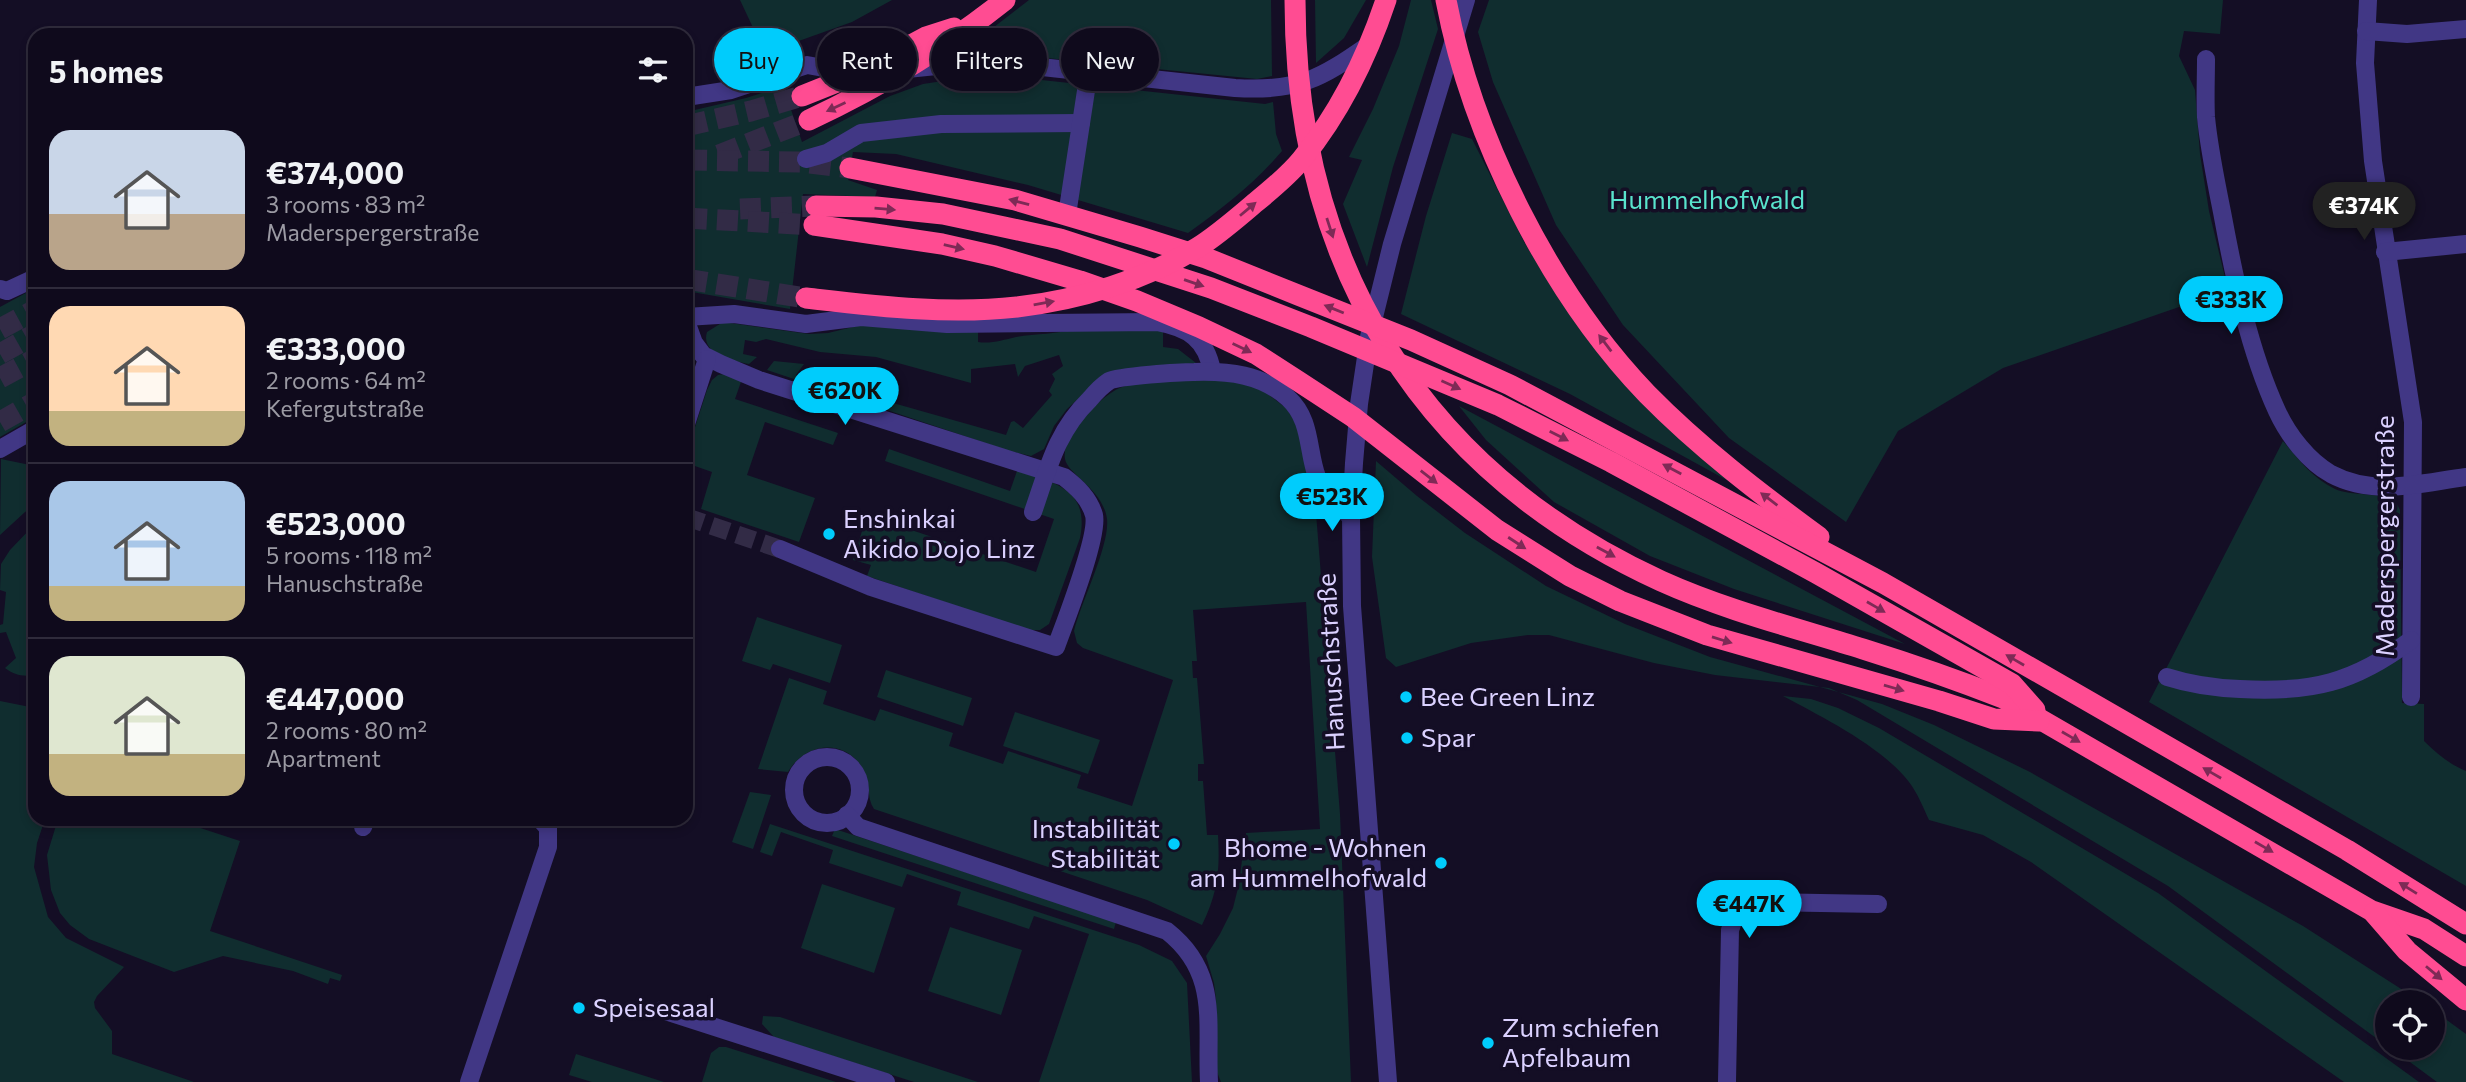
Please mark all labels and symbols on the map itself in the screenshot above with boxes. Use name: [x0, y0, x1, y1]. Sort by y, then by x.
one-way arrow: [826, 101, 846, 113]
pin: €374K: [2315, 182, 2413, 242]
park label: Hummelhofwald: [1609, 183, 1805, 214]
one-way arrow: [1008, 196, 1029, 206]
one-way arrow: [1239, 201, 1257, 217]
one-way arrow: [874, 203, 896, 214]
one-way arrow: [1325, 218, 1336, 239]
one-way arrow: [943, 242, 965, 253]
pin: €333K: [2182, 276, 2280, 336]
one-way arrow: [1184, 278, 1205, 289]
one-way arrow: [1033, 297, 1055, 308]
one-way arrow: [1324, 304, 1345, 315]
one-way arrow: [1597, 334, 1612, 352]
one-way arrow: [1232, 342, 1252, 354]
pin: €620K: [796, 368, 894, 427]
one-way arrow: [1441, 380, 1462, 391]
street label: Maderspergerstraße: [2368, 415, 2399, 657]
one-way arrow: [1549, 430, 1569, 441]
one-way arrow: [1662, 464, 1682, 475]
one-way arrow: [1420, 470, 1438, 485]
pin: €523K: [1283, 474, 1381, 533]
one-way arrow: [1760, 492, 1778, 507]
place label: Enshinkai Aikido Dojo Linz: [843, 502, 1035, 563]
marker: Enshinkai Aikido Dojo Linz: [821, 526, 837, 542]
one-way arrow: [1507, 537, 1527, 550]
one-way arrow: [1596, 546, 1615, 558]
street label: Hanuschstraße: [1309, 573, 1350, 752]
one-way arrow: [1866, 601, 1885, 613]
one-way arrow: [1712, 635, 1733, 645]
one-way arrow: [2005, 654, 2024, 666]
place label: Bee Green Linz: [1420, 680, 1595, 711]
one-way arrow: [1883, 683, 1904, 693]
marker: Bee Green Linz: [1398, 689, 1414, 705]
place label: Spar: [1421, 721, 1476, 752]
marker: Spar: [1399, 730, 1415, 746]
one-way arrow: [2062, 731, 2081, 743]
one-way arrow: [2202, 767, 2222, 779]
place label: Instabilität Stabilität: [1032, 812, 1160, 873]
place label: Bhome - Wohnen am Hummelhofwald: [1190, 831, 1427, 892]
marker: Instabilität Stabilität: [1166, 836, 1182, 852]
one-way arrow: [2254, 841, 2274, 853]
marker: Bhome - Wohnen am Hummelhofwald: [1433, 855, 1449, 871]
pin: €447K: [1700, 880, 1798, 940]
one-way arrow: [2398, 882, 2418, 895]
one-way arrow: [2426, 965, 2443, 980]
place label: Speisesaal: [593, 991, 715, 1022]
marker: Speisesaal: [571, 1000, 587, 1016]
place label: Zum schiefen Apfelbaum: [1502, 1011, 1660, 1072]
marker: Zum schiefen Apfelbaum: [1480, 1035, 1496, 1051]

